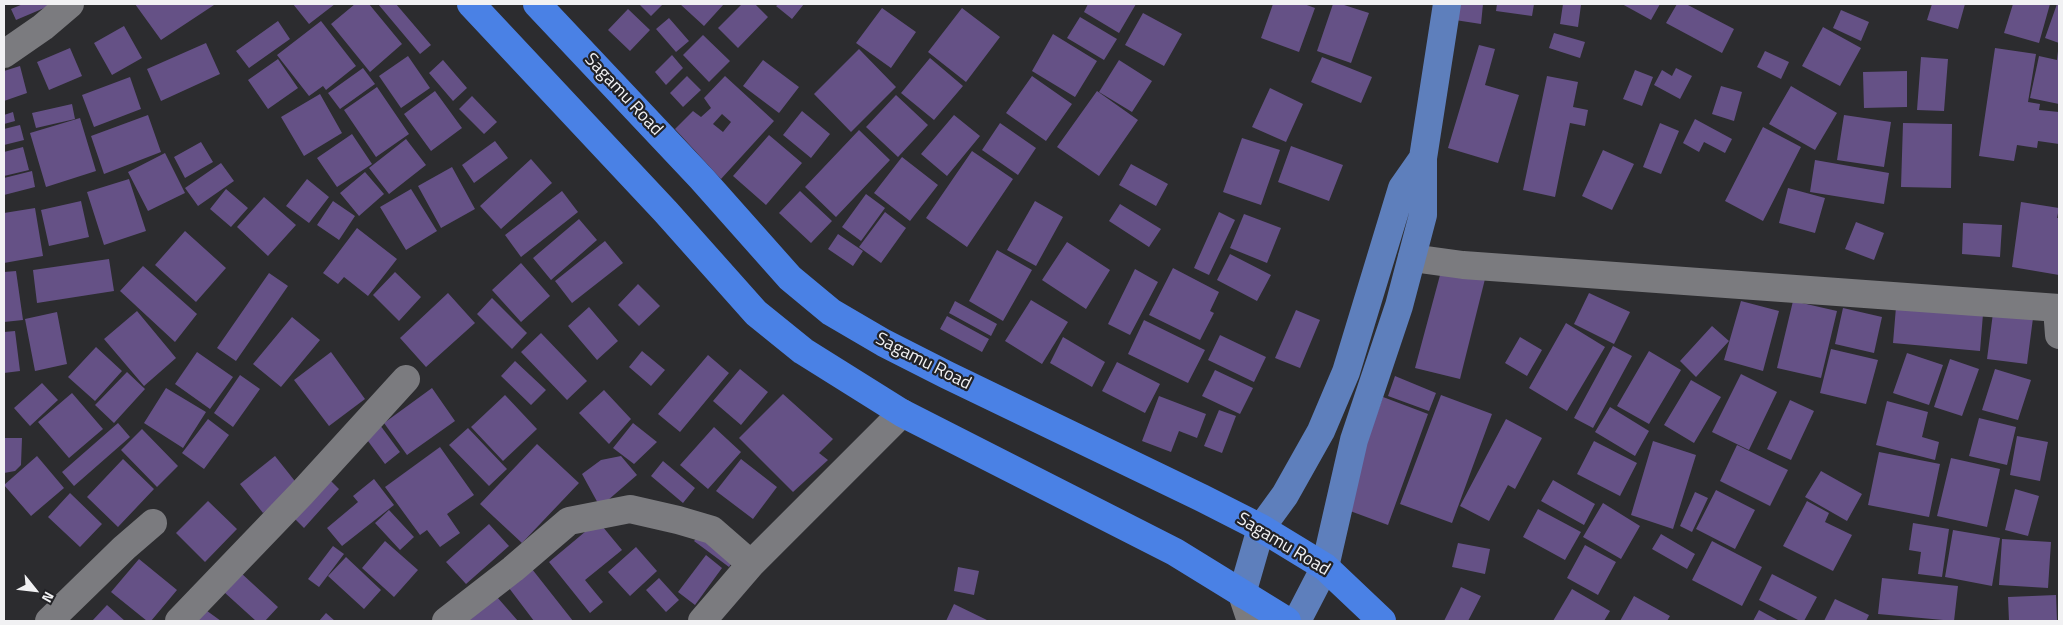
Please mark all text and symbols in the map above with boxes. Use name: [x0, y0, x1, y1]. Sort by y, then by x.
street label: Sagamu Road: [579, 49, 667, 141]
street label: Sagamu Road: [872, 329, 974, 395]
street label: Sagamu Road: [1233, 509, 1333, 581]
north arrow: [10, 565, 60, 615]
text: N: [37, 588, 60, 607]

